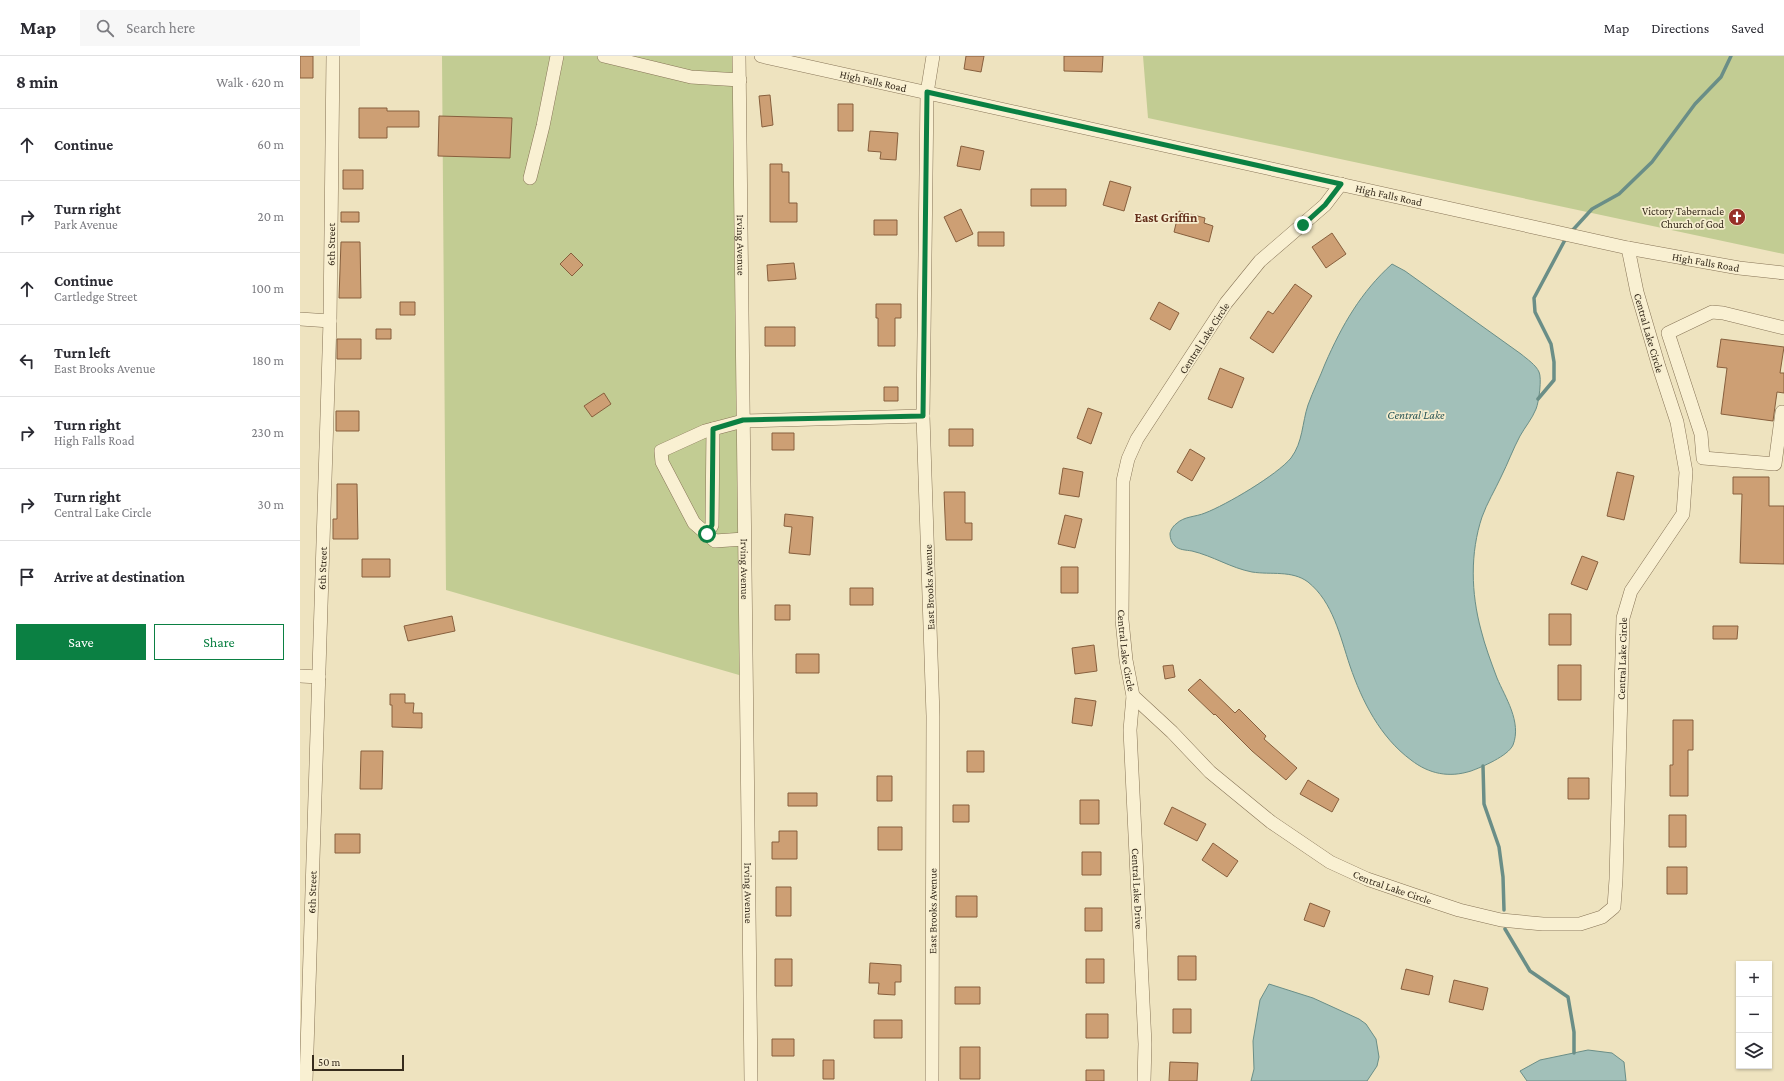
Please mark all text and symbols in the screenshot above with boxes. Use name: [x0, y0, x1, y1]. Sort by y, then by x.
search box: [80, 10, 360, 46]
text: Map: [20, 17, 56, 38]
icon: search: [94, 17, 116, 39]
text: Search here: [126, 20, 195, 36]
text: Map: [1604, 20, 1629, 36]
text: Directions: [1651, 20, 1709, 36]
text: Saved: [1731, 20, 1764, 36]
street label: High Falls Road: [839, 68, 908, 94]
text: 8 min: [16, 73, 58, 92]
text: Walk · 620 m: [216, 75, 284, 90]
icon: ahead: [16, 134, 38, 156]
text: Continue: [54, 137, 113, 153]
text: 60 m: [257, 137, 284, 152]
street label: High Falls Road: [1354, 182, 1424, 208]
text: Turn right: [54, 201, 121, 217]
place label: Victory Tabernacle Church of God: [1642, 205, 1724, 230]
icon: right: [16, 206, 38, 228]
church icon: Victory Tabernacle Church of God: [1727, 207, 1747, 227]
text: 20 m: [258, 209, 284, 224]
district label: East Griffin: [1135, 210, 1198, 225]
street label: Irving Avenue: [734, 214, 748, 276]
route end: [1294, 216, 1312, 234]
text: Park Avenue: [54, 217, 118, 232]
street label: 6th Street: [325, 222, 337, 266]
street label: High Falls Road: [1671, 250, 1741, 274]
text: Continue: [54, 273, 113, 289]
icon: ahead: [16, 278, 38, 300]
text: 100 m: [252, 281, 284, 296]
text: Cartledge Street: [54, 289, 137, 304]
street label: Central Lake Circle: [1632, 292, 1666, 374]
street label: Central Lake Circle: [1177, 300, 1232, 376]
text: Turn left: [54, 345, 110, 361]
icon: left: [16, 350, 38, 372]
text: 180 m: [252, 353, 284, 368]
text: East Brooks Avenue: [54, 361, 155, 376]
water label: Central Lake: [1387, 408, 1445, 422]
text: Turn right: [54, 417, 121, 433]
icon: right: [16, 422, 38, 444]
text: 230 m: [251, 425, 284, 440]
text: High Falls Road: [54, 433, 135, 448]
text: Turn right: [54, 489, 121, 505]
icon: right: [16, 494, 38, 516]
text: 30 m: [258, 497, 284, 512]
text: Central Lake Circle: [54, 505, 152, 520]
route start: [698, 525, 716, 543]
street label: Irving Avenue: [738, 538, 751, 600]
street label: East Brooks Avenue: [922, 544, 936, 630]
street label: 6th Street: [316, 546, 329, 590]
icon: arrive: [16, 566, 38, 588]
text: Arrive at destination: [54, 569, 185, 585]
street label: Central Lake Circle: [1116, 609, 1138, 693]
street label: Central Lake Circle: [1615, 617, 1629, 700]
button: Save: [16, 624, 146, 660]
button: Share: [154, 624, 284, 660]
street label: Central Lake Drive: [1130, 848, 1146, 930]
street label: Irving Avenue: [742, 862, 755, 924]
street label: Central Lake Circle: [1351, 867, 1434, 907]
street label: East Brooks Avenue: [926, 868, 939, 954]
street label: 6th Street: [305, 870, 319, 914]
map controls: [1736, 961, 1772, 1069]
button: +: [1736, 961, 1772, 997]
button: −: [1736, 997, 1772, 1033]
button: layers: [1736, 1033, 1772, 1069]
scale bar: [312, 1053, 404, 1072]
text: 50 m: [318, 1056, 340, 1068]

